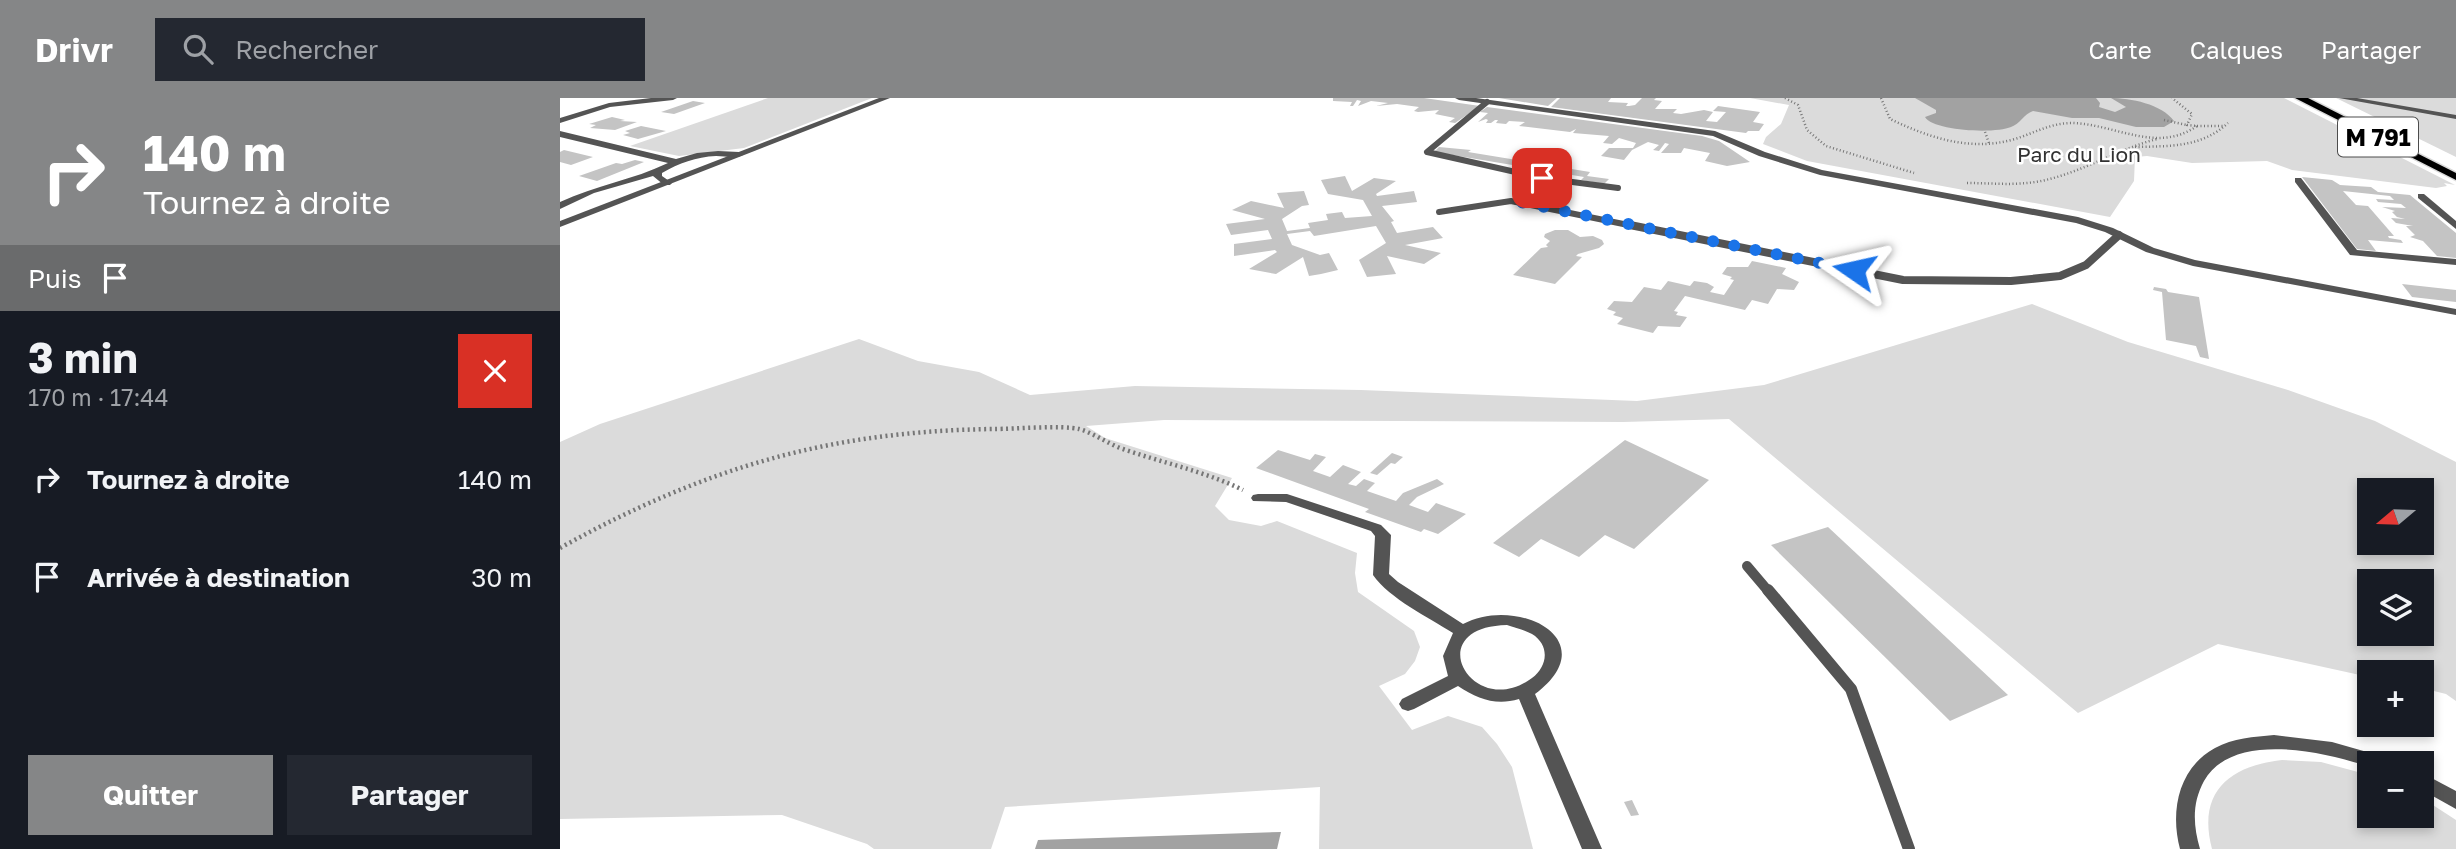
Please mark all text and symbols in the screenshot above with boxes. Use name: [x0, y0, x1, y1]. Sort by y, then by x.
search box: [155, 18, 645, 81]
text: Drivr: [35, 30, 113, 69]
icon: search: [179, 30, 217, 68]
text: Rechercher: [235, 34, 378, 65]
text: Carte: [2088, 35, 2152, 64]
text: Calques: [2190, 35, 2283, 64]
text: Partager: [2321, 35, 2421, 64]
road number: M 791: [2338, 118, 2418, 156]
text: 140 m: [143, 123, 286, 182]
icon: right: [28, 126, 119, 217]
park label: Parc du Lion: [2017, 141, 2141, 167]
pin: [1512, 148, 1572, 208]
icon: arrive: [1523, 159, 1561, 197]
text: Tournez à droite: [143, 183, 391, 221]
position arrow: [1817, 233, 1891, 307]
icon: arrive: [96, 259, 134, 297]
text: Puis: [28, 263, 82, 294]
text: 3 min: [28, 332, 138, 382]
button: close: [458, 334, 532, 408]
text: 170 m · 17:44: [28, 383, 168, 411]
icon: right: [28, 460, 66, 498]
text: Tournez à droite: [87, 464, 290, 495]
text: 140 m: [458, 464, 532, 495]
north arrow: [2357, 478, 2434, 555]
map controls: [2357, 478, 2434, 828]
icon: arrive: [28, 558, 66, 596]
text: Arrivée à destination: [87, 562, 350, 593]
text: 30 m: [471, 562, 532, 593]
button: layers: [2357, 569, 2434, 646]
button: +: [2357, 660, 2434, 737]
button: −: [2357, 751, 2434, 828]
button: Quitter: [28, 755, 273, 835]
button: Partager: [287, 755, 532, 835]

